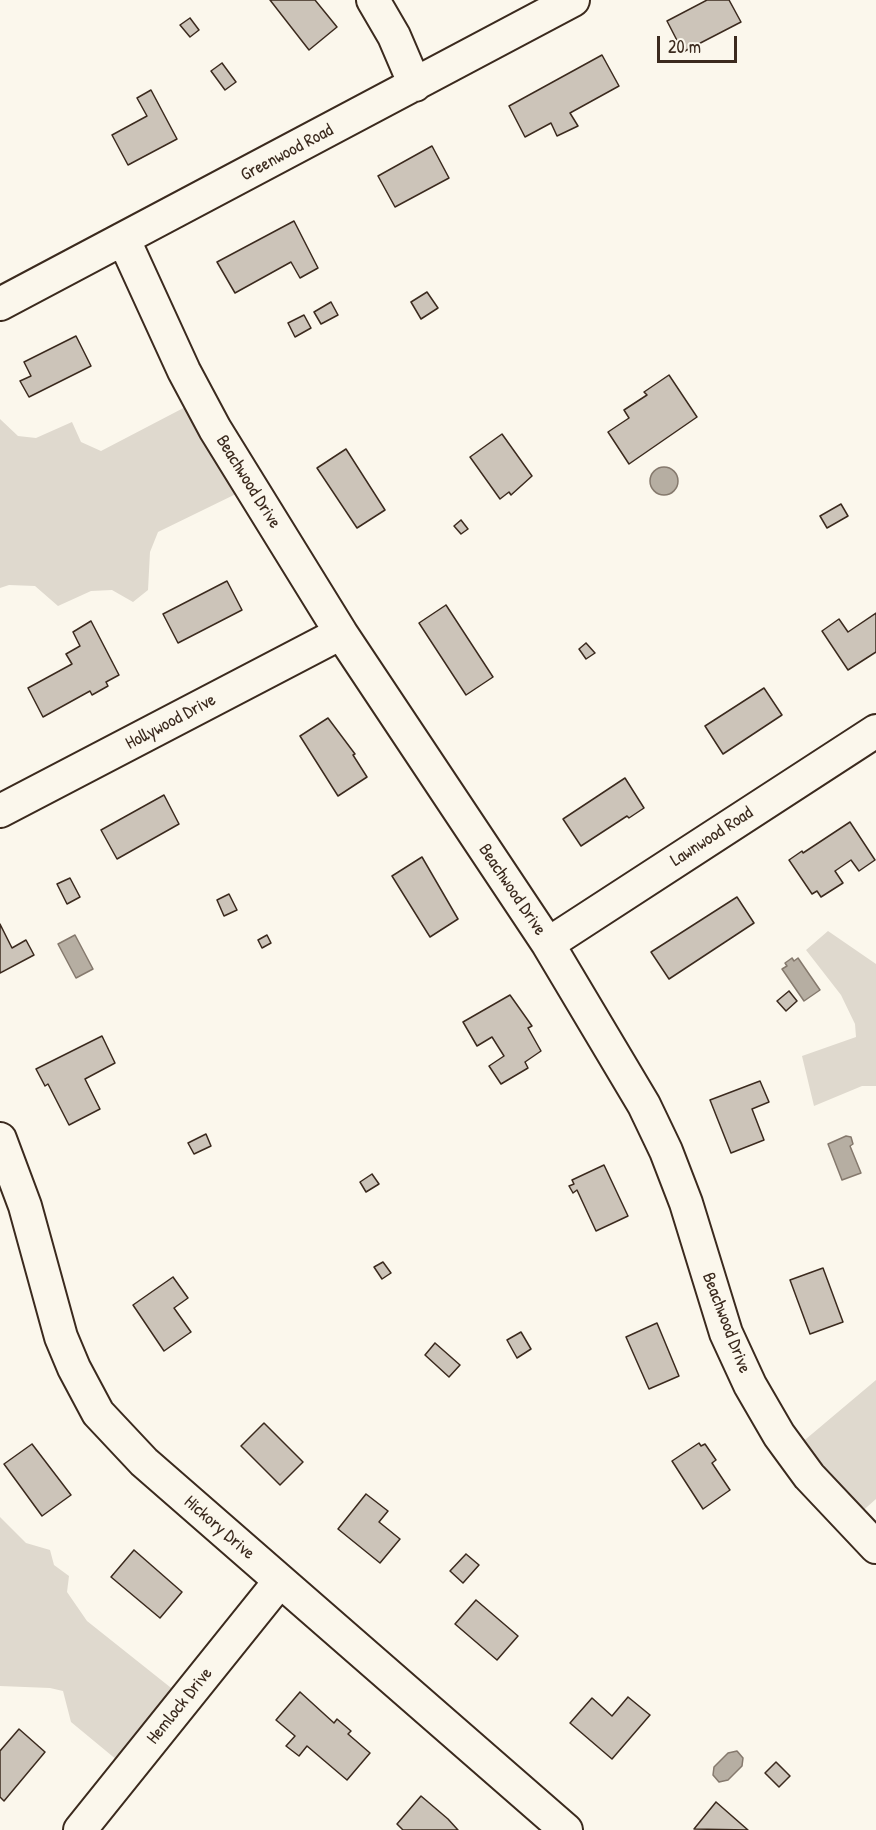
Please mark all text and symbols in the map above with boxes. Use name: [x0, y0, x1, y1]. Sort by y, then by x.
scale bar: [660, 24, 740, 62]
text: 20 m: [668, 34, 701, 59]
street label: Greenwood Road: [237, 120, 337, 186]
street label: Beachwood Drive: [211, 431, 285, 533]
street label: Hollywood Drive: [122, 689, 220, 755]
street label: Lawnwood Road: [667, 802, 757, 872]
street label: Beachwood Drive: [473, 840, 551, 940]
street label: Beachwood Drive: [697, 1270, 755, 1376]
street label: Hickory Drive: [179, 1491, 259, 1565]
street label: Hemlock Drive: [143, 1663, 217, 1749]

